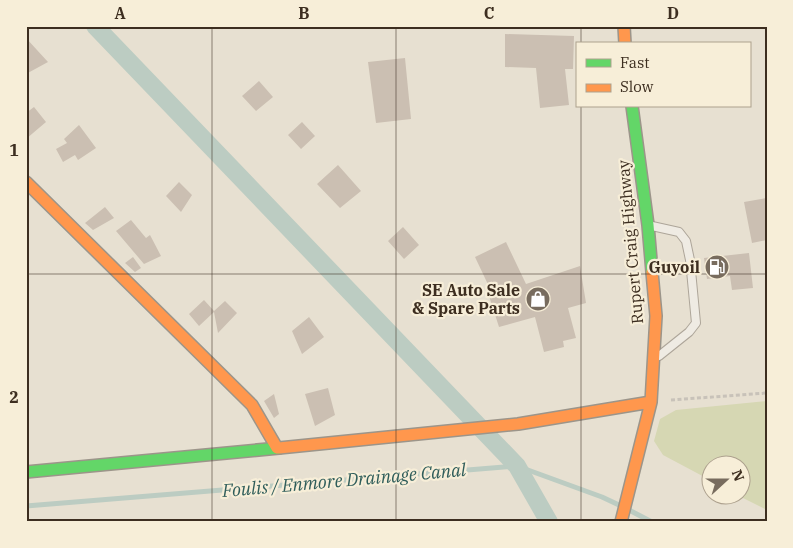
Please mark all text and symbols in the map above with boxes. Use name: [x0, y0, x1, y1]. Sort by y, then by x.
text: A: [114, 3, 126, 23]
text: B: [298, 3, 310, 23]
text: C: [484, 3, 494, 23]
text: D: [667, 3, 679, 23]
legend: [576, 42, 750, 108]
text: Fast: [620, 53, 650, 72]
text: Slow: [620, 77, 654, 96]
text: 1: [9, 140, 19, 160]
street label: Rupert Craig Highway: [613, 159, 647, 325]
fuel station icon: Guyoil: [704, 254, 730, 280]
place label: Guyoil: [649, 257, 700, 277]
place label: SE Auto Sale & Spare Parts: [412, 280, 520, 318]
shop icon: SE Auto Sale & Spare Parts: [525, 286, 551, 312]
text: 2: [9, 387, 19, 407]
north arrow: [700, 456, 750, 506]
water label: Foulis / Enmore Drainage Canal: [220, 458, 468, 502]
text: N: [728, 467, 749, 484]

